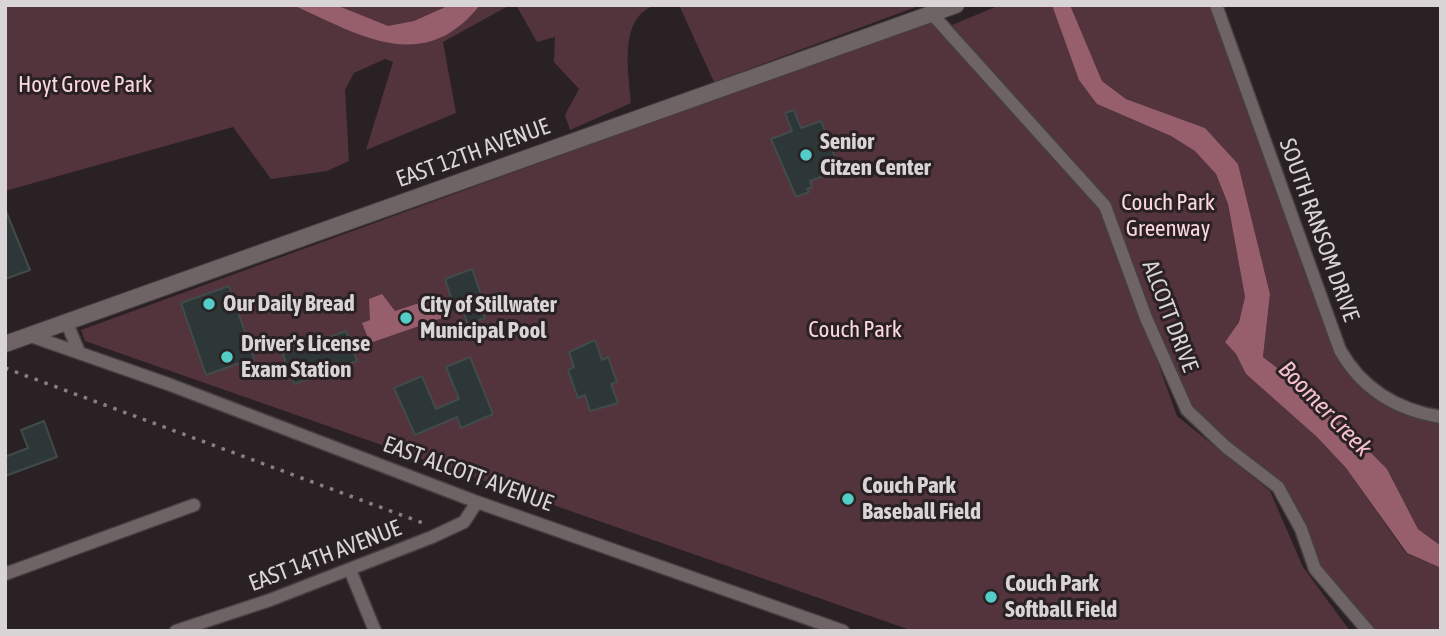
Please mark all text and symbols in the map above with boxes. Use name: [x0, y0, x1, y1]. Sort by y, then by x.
park label: Hoyt Grove Park: [18, 71, 152, 99]
street label: EAST 12TH AVENUE: [393, 112, 553, 194]
place label: Senior Citzen Center: [820, 128, 931, 182]
street label: SOUTH RANSOM DRIVE: [1273, 135, 1365, 325]
marker: Senior Citzen Center: [798, 147, 814, 163]
park label: Couch Park Greenway: [1121, 189, 1215, 243]
street label: ALCOTT DRIVE: [1136, 256, 1204, 376]
place label: Our Daily Bread: [223, 290, 355, 318]
place label: City of Stillwater Municipal Pool: [420, 291, 557, 345]
marker: Our Daily Bread: [201, 296, 217, 312]
marker: City of Stillwater Municipal Pool: [398, 310, 414, 326]
park label: Couch Park: [808, 316, 902, 344]
place label: Driver's License Exam Station: [241, 330, 370, 384]
marker: Driver's License Exam Station: [219, 349, 235, 365]
water label: Boomer Creek: [1272, 355, 1378, 463]
street label: EAST ALCOTT AVENUE: [379, 430, 557, 518]
place label: Couch Park Baseball Field: [862, 472, 981, 526]
marker: Couch Park Baseball Field: [840, 491, 856, 507]
street label: EAST 14TH AVENUE: [245, 514, 405, 598]
place label: Couch Park Softball Field: [1005, 570, 1117, 624]
marker: Couch Park Softball Field: [983, 589, 999, 605]

